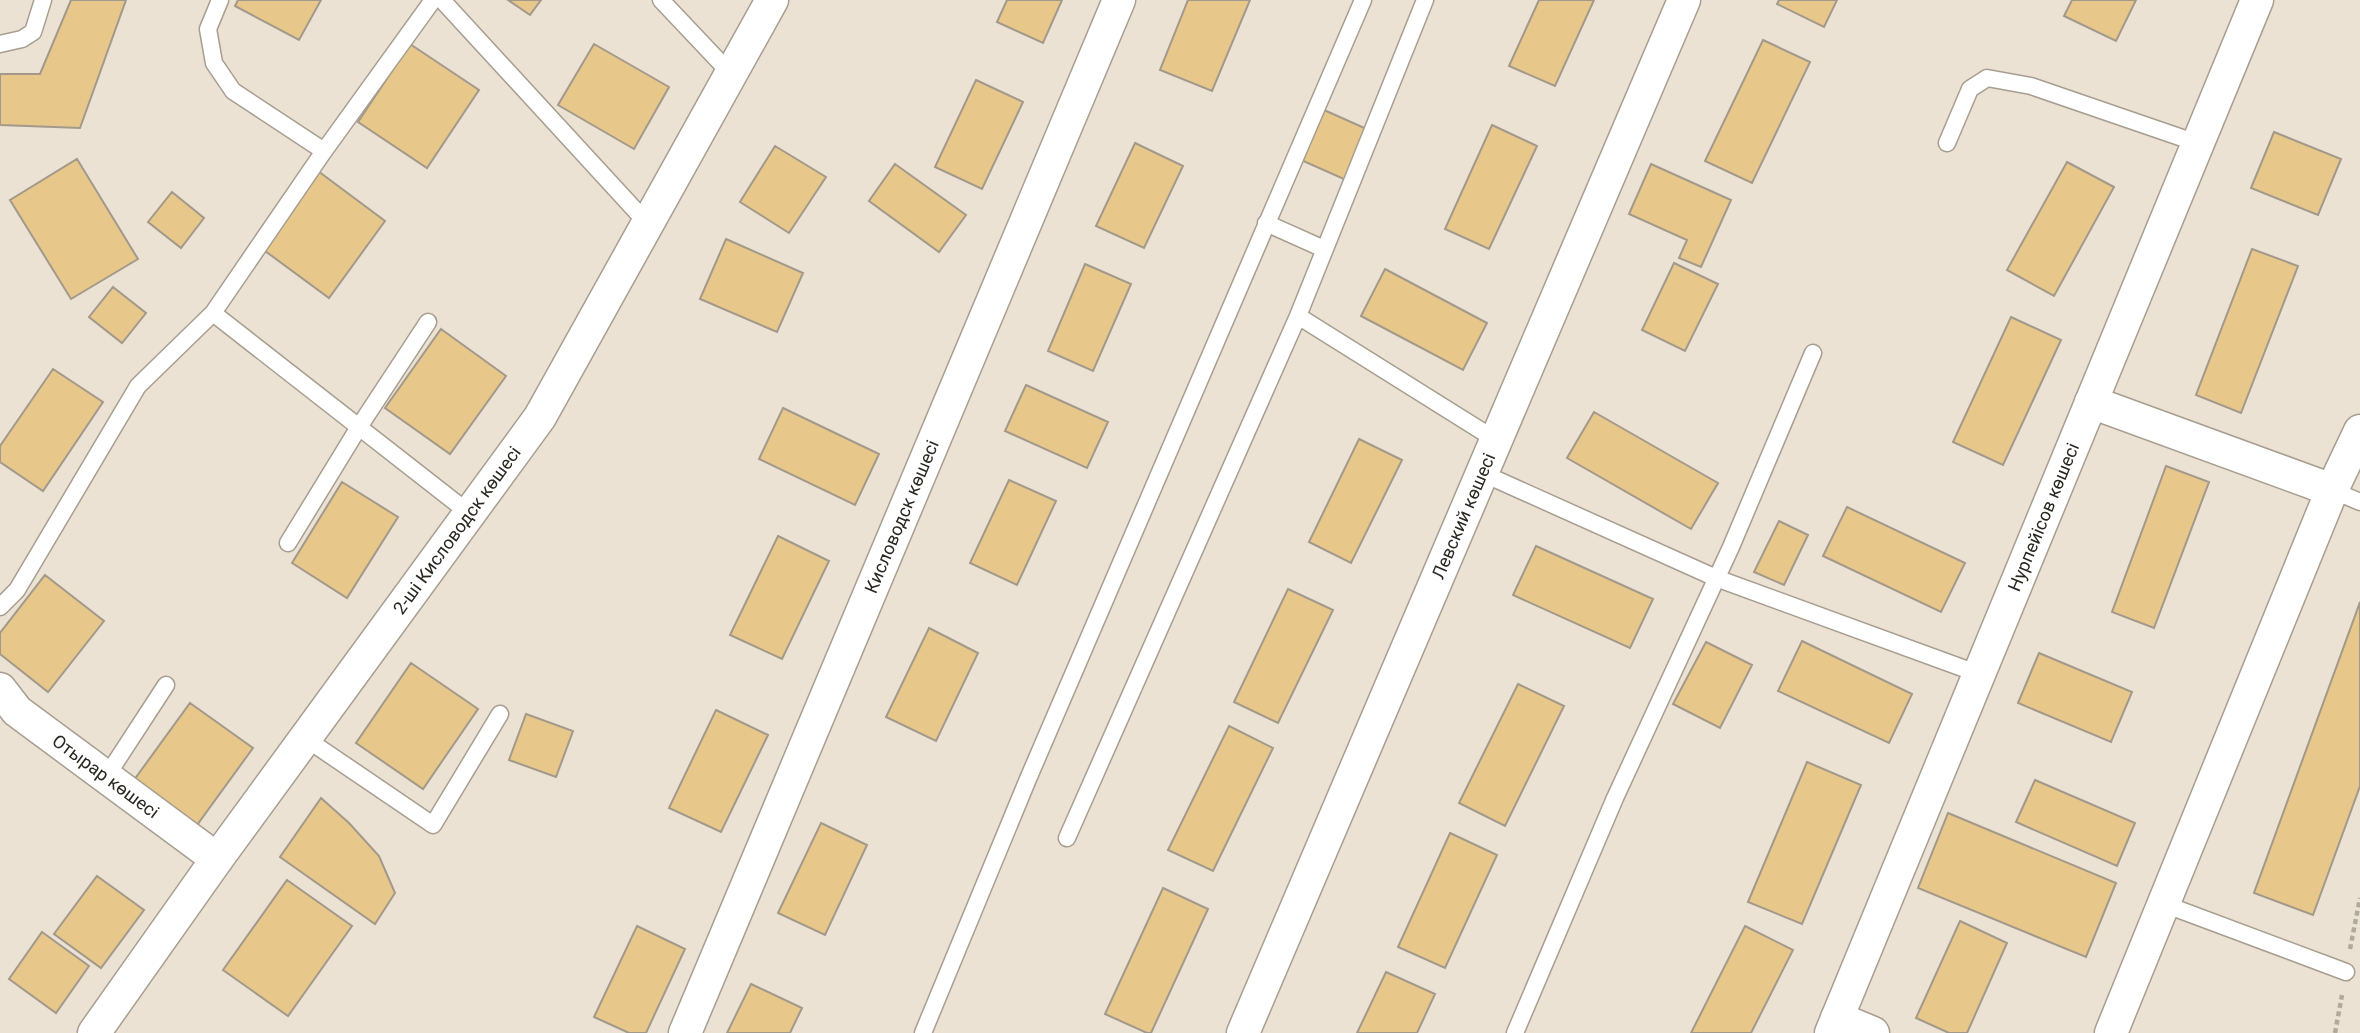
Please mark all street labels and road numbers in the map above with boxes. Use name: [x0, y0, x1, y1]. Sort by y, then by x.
street label: Кисловодск көшесі: [860, 437, 943, 596]
street label: Нурпейісов көшесі: [2003, 440, 2083, 594]
street label: 2-ші Кисловодск көшесі: [388, 442, 525, 618]
street label: Левский көшесі: [1427, 450, 1499, 582]
street label: Отырар көшесі: [48, 730, 163, 822]

